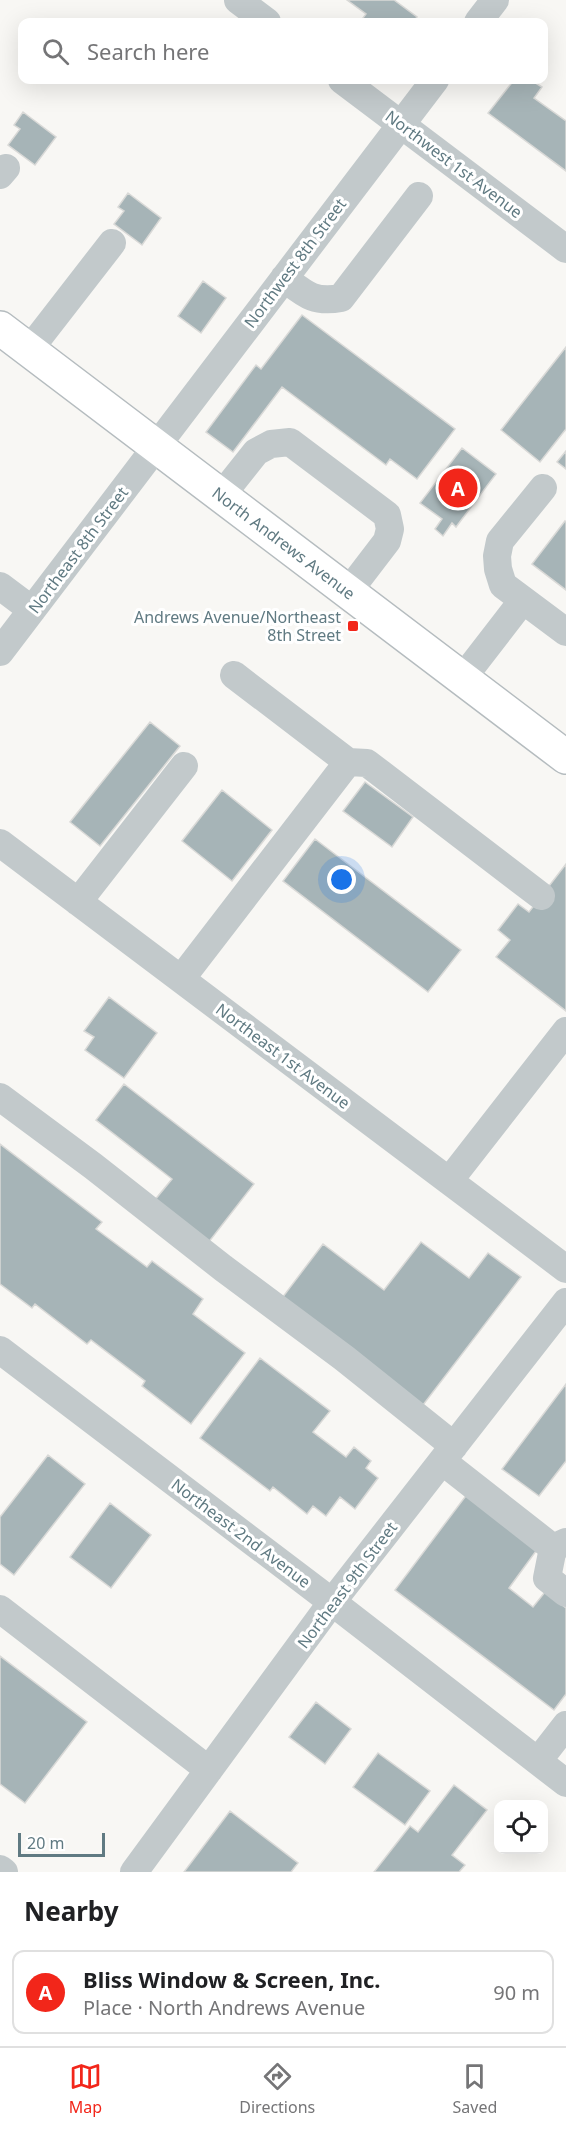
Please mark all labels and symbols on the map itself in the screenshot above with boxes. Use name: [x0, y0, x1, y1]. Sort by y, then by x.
street label: Northwest 1st Avenue: [381, 105, 527, 223]
street label: Northwest 8th Street: [239, 194, 351, 332]
pin: A: [438, 466, 478, 510]
street label: Northeast 8th Street: [23, 482, 133, 618]
street label: North Andrews Avenue: [208, 482, 360, 604]
place label: Andrews Avenue/Northeast 8th Street: [134, 606, 341, 646]
marker: Andrews Avenue/Northeast 8th Street: [346, 619, 360, 633]
your location: [327, 865, 356, 894]
street label: Northeast 1st Avenue: [211, 998, 355, 1114]
street label: Northeast 2nd Avenue: [167, 1473, 315, 1593]
street label: Northeast 9th Street: [292, 1517, 402, 1653]
scale bar: [18, 1830, 105, 1858]

